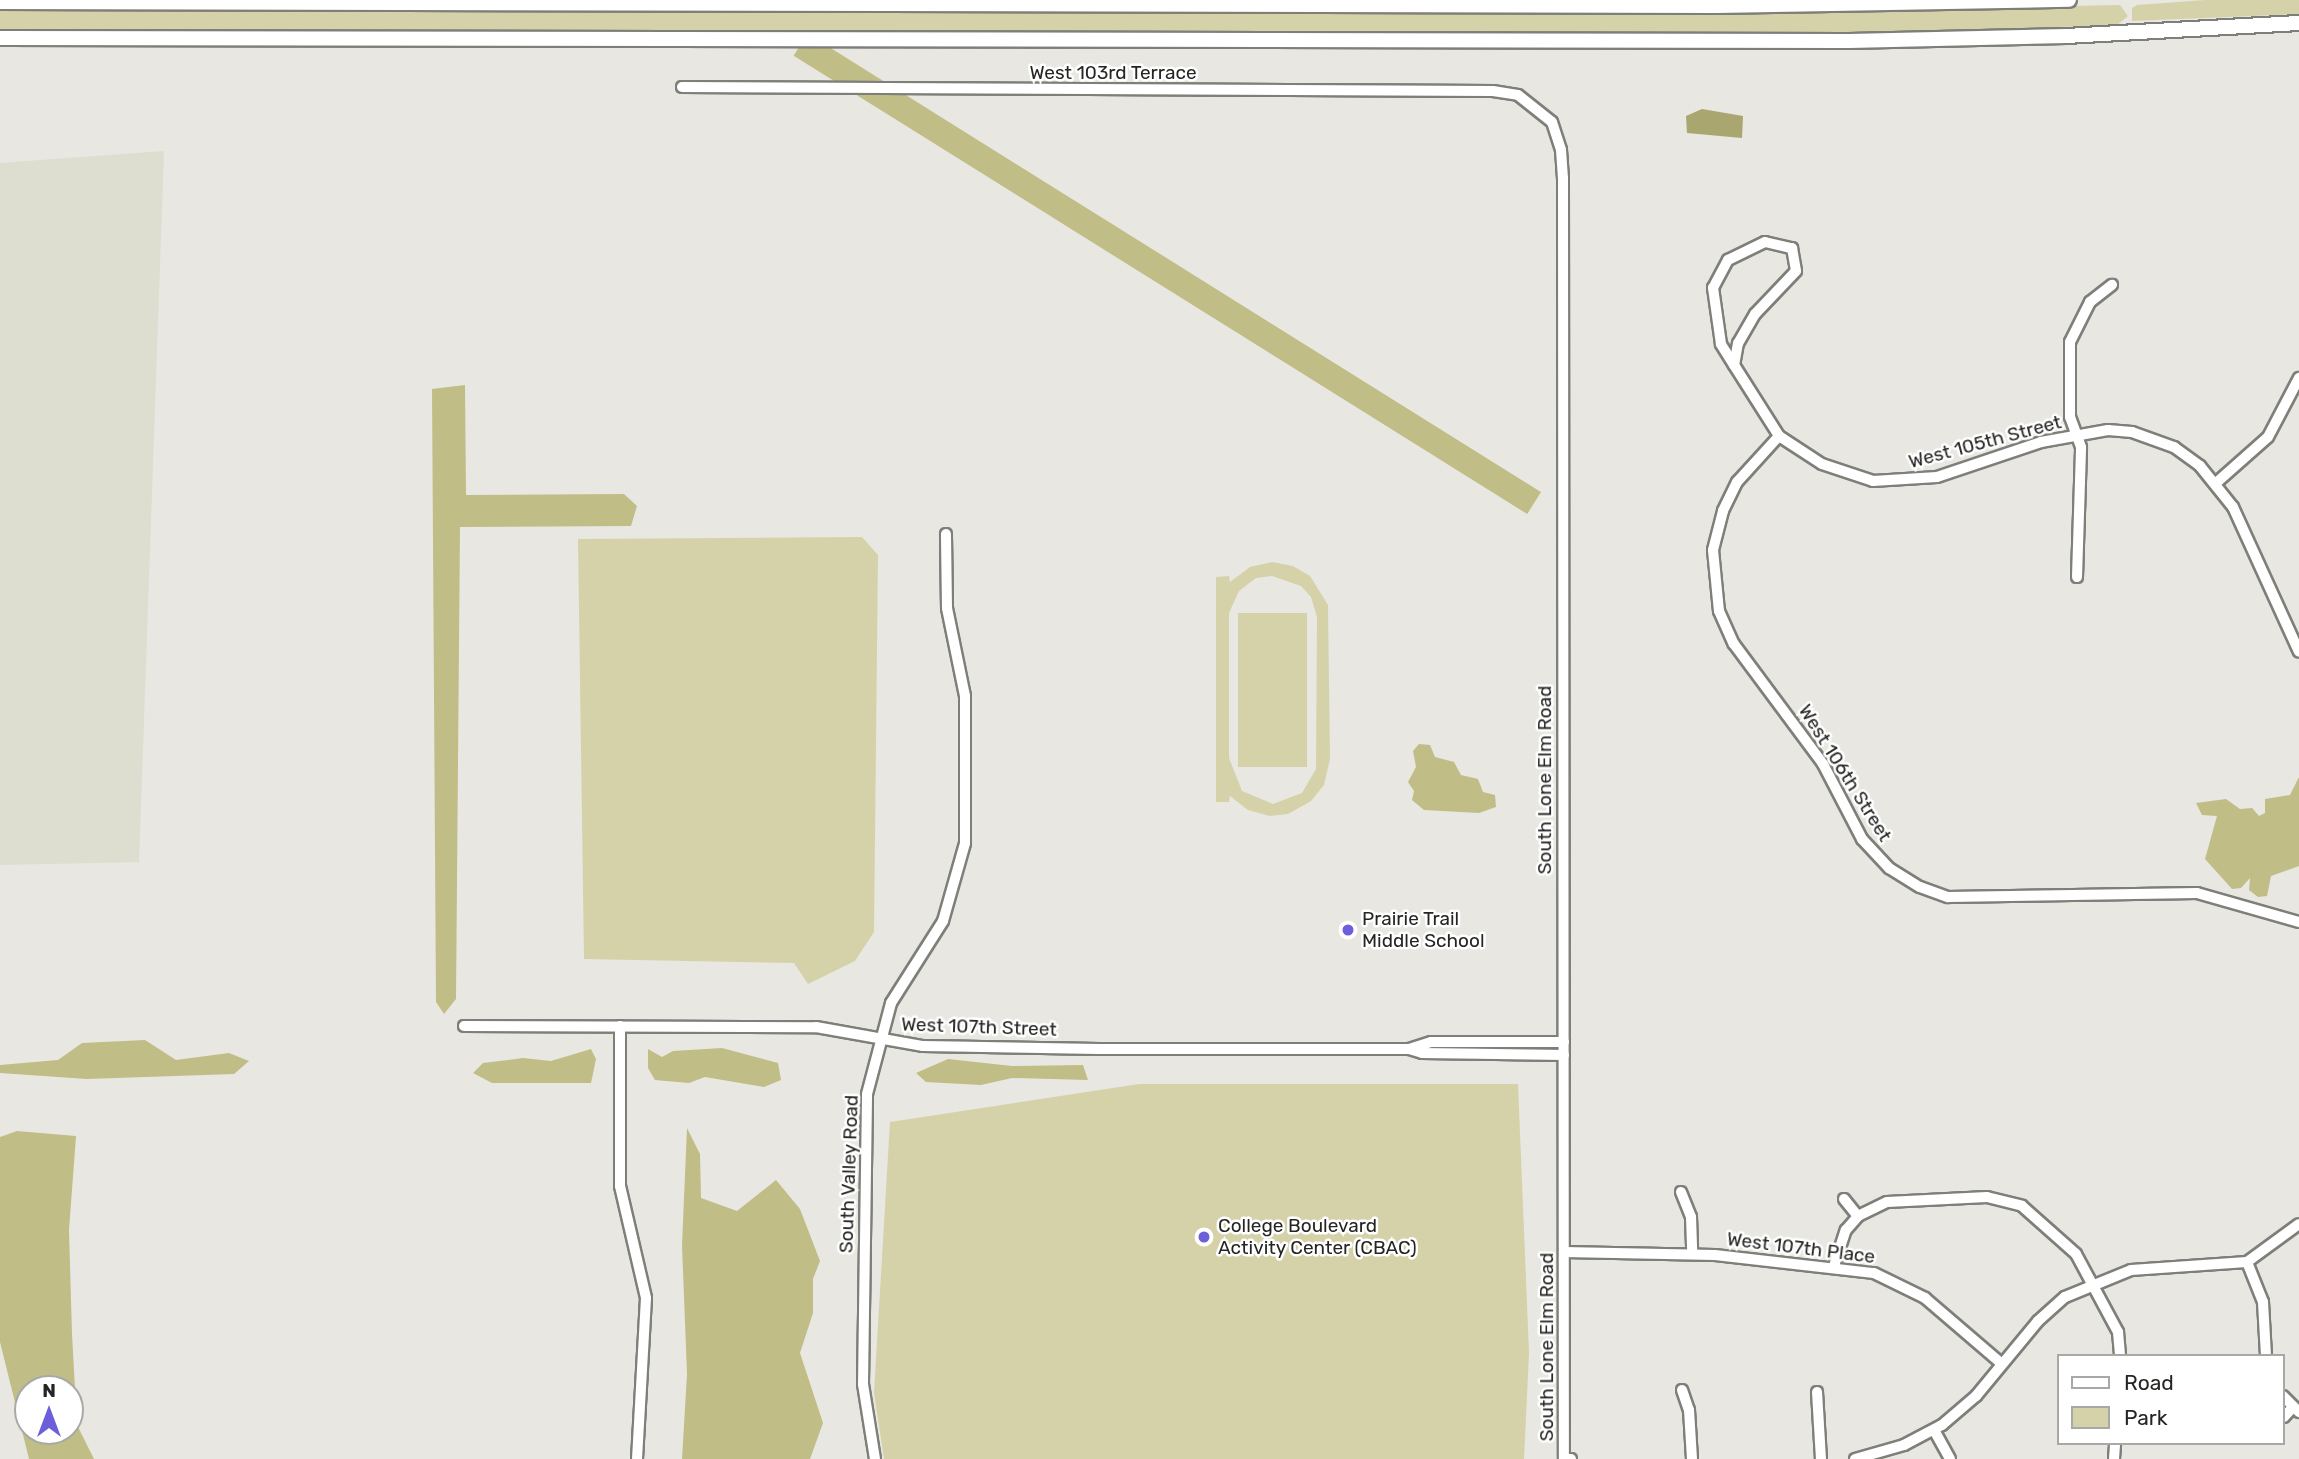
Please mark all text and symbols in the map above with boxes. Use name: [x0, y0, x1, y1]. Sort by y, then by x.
street label: West 103rd Terrace: [1029, 62, 1197, 84]
street label: West 105th Street: [1906, 411, 2064, 473]
street label: South Lone Elm Road: [1534, 686, 1556, 874]
street label: West 106th Street: [1794, 700, 1896, 846]
place label: Prairie Trail Middle School: [1362, 908, 1485, 952]
marker: Prairie Trail Middle School: [1340, 922, 1356, 938]
street label: West 107th Street: [901, 1013, 1057, 1041]
street label: South Valley Road: [835, 1094, 863, 1254]
place label: College Boulevard Activity Center (CBAC): [1218, 1215, 1418, 1259]
street label: West 107th Place: [1726, 1228, 1876, 1268]
marker: College Boulevard Activity Center (CBAC): [1196, 1229, 1212, 1245]
street label: South Lone Elm Road: [1536, 1253, 1558, 1441]
legend: [2058, 1354, 2285, 1445]
text: Road: [2124, 1370, 2174, 1395]
north arrow: [14, 1375, 84, 1445]
text: N: [42, 1379, 56, 1402]
text: Park: [2124, 1405, 2168, 1430]

